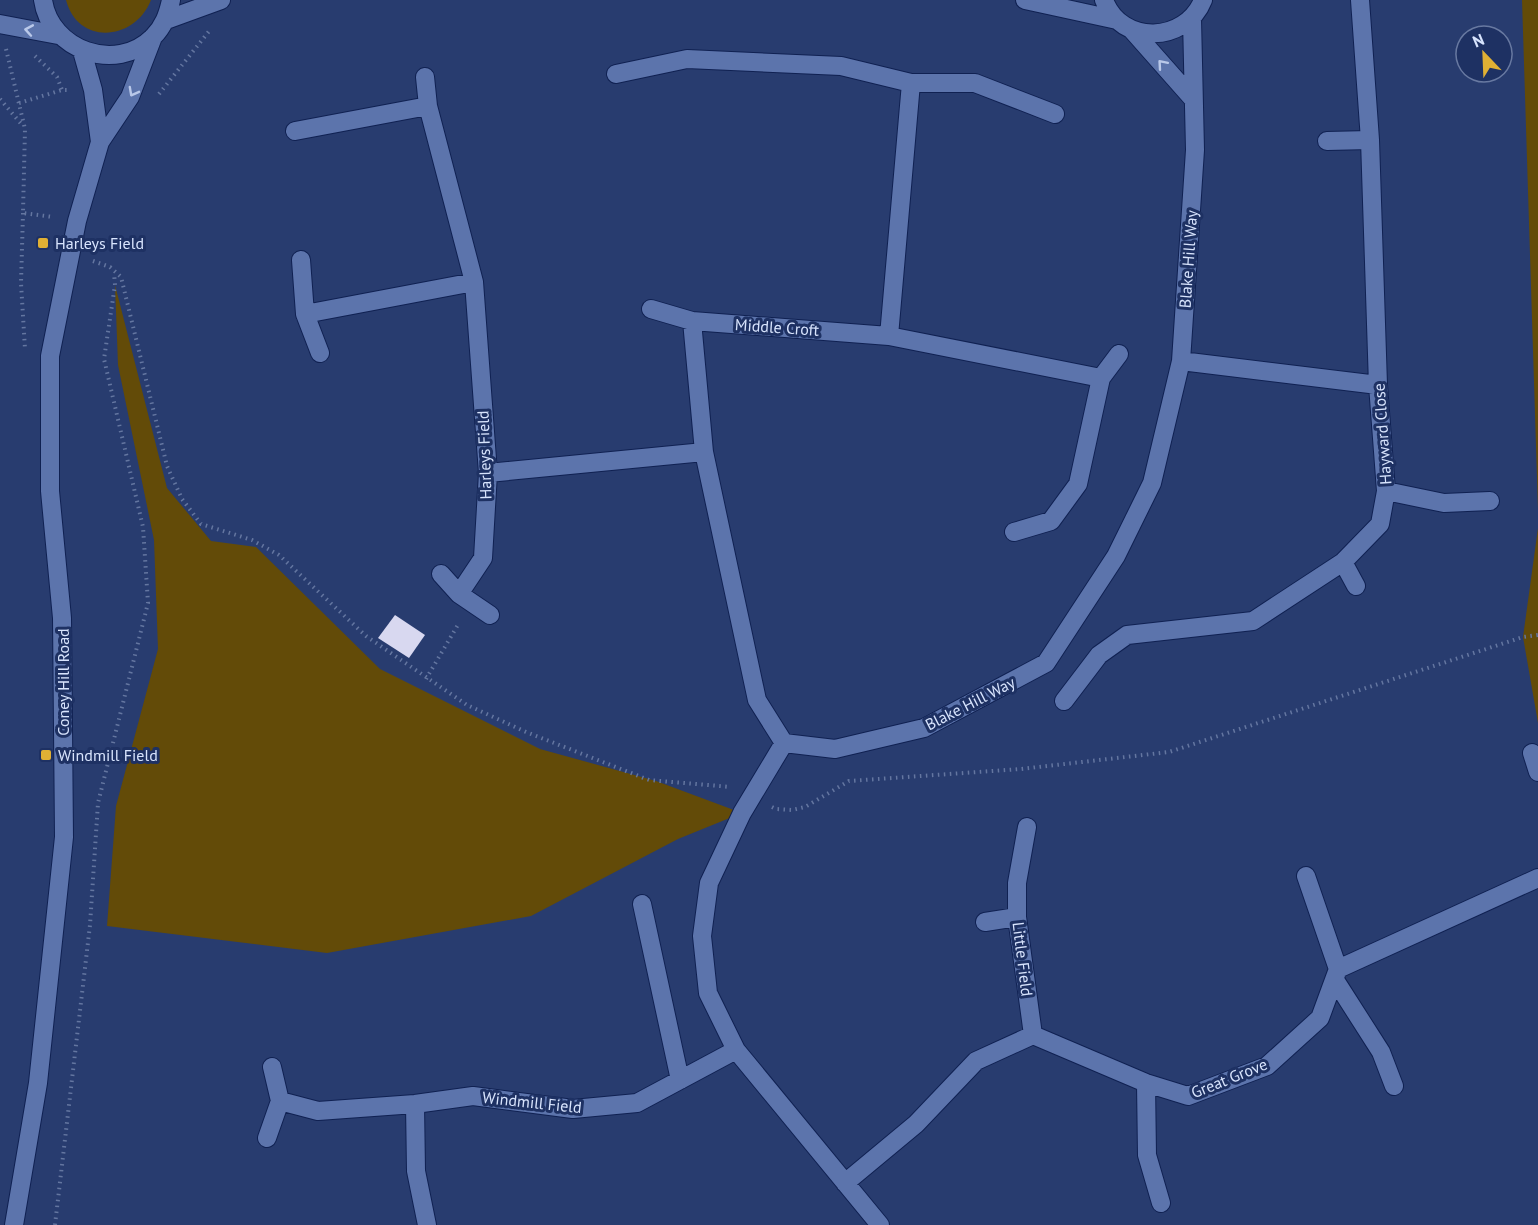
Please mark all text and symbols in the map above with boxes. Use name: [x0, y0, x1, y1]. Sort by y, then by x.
one-way arrow: [24, 24, 34, 36]
north arrow: [1454, 24, 1514, 84]
text: N: [1469, 29, 1487, 51]
one-way arrow: [1158, 61, 1169, 71]
one-way arrow: [129, 86, 140, 96]
street label: Blake Hill Way: [1175, 209, 1201, 309]
place label: Harleys Field: [55, 233, 144, 253]
marker: Harleys Field: [36, 236, 50, 250]
street label: Middle Croft: [734, 314, 820, 340]
street label: Hayward Close: [1368, 383, 1396, 485]
street label: Harleys Field: [472, 410, 496, 500]
street label: Coney Hill Road: [53, 628, 73, 736]
street label: Blake Hill Way: [922, 672, 1019, 734]
place label: Windmill Field: [58, 745, 158, 765]
marker: Windmill Field: [39, 748, 53, 762]
street label: Little Field: [1009, 921, 1037, 997]
street label: Great Grove: [1188, 1054, 1270, 1102]
street label: Windmill Field: [481, 1087, 583, 1117]

